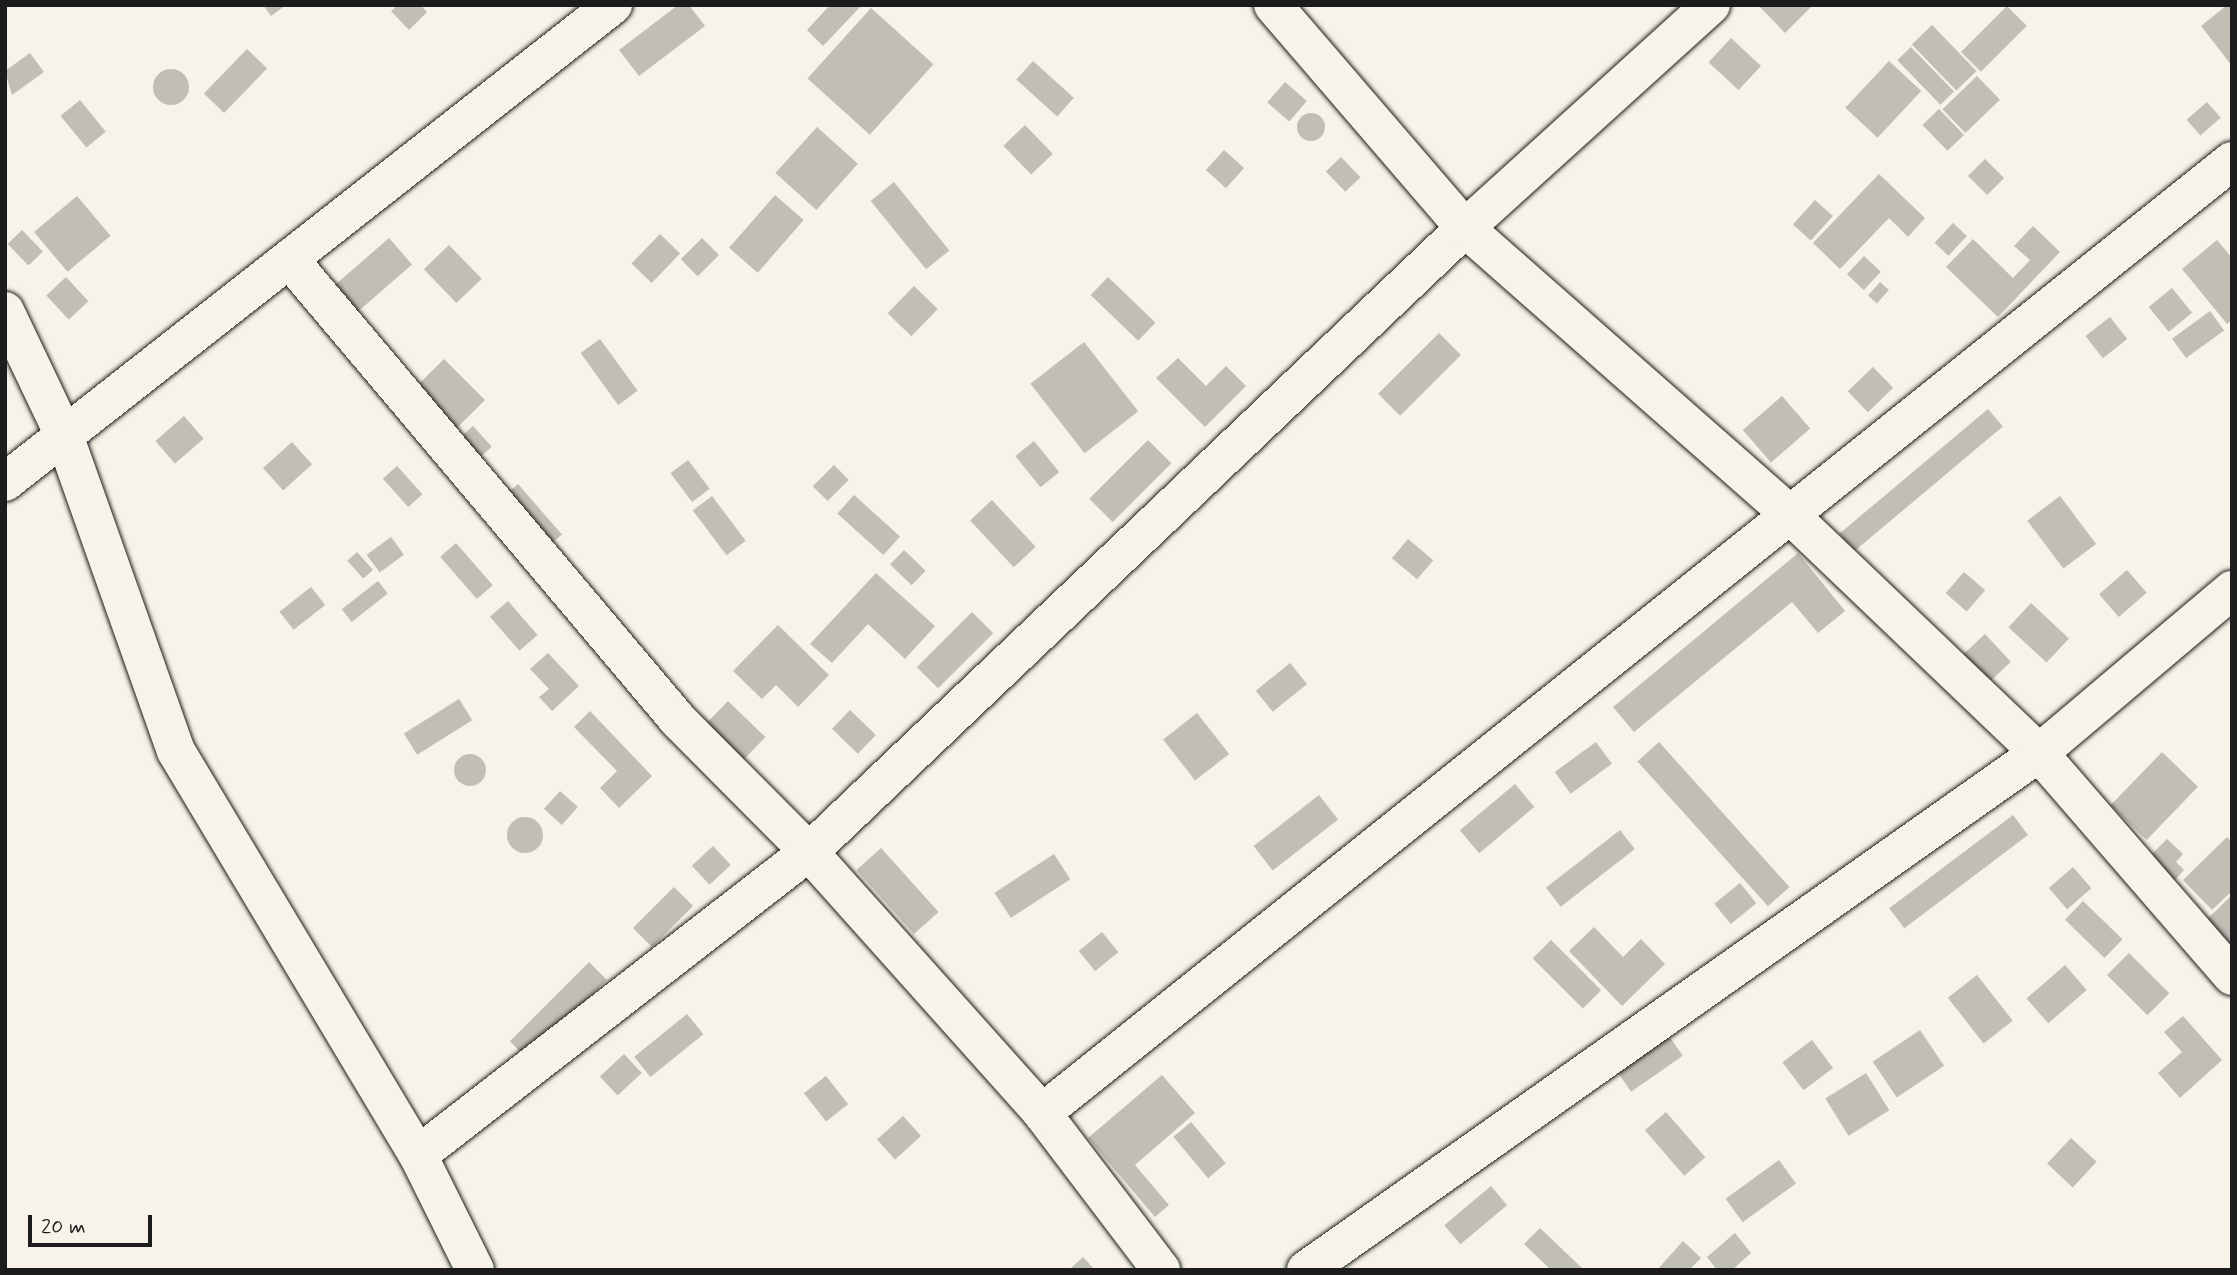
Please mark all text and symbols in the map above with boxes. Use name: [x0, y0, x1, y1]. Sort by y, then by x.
scale bar: [32, 1202, 156, 1246]
text: 20 m: [41, 1213, 86, 1241]

